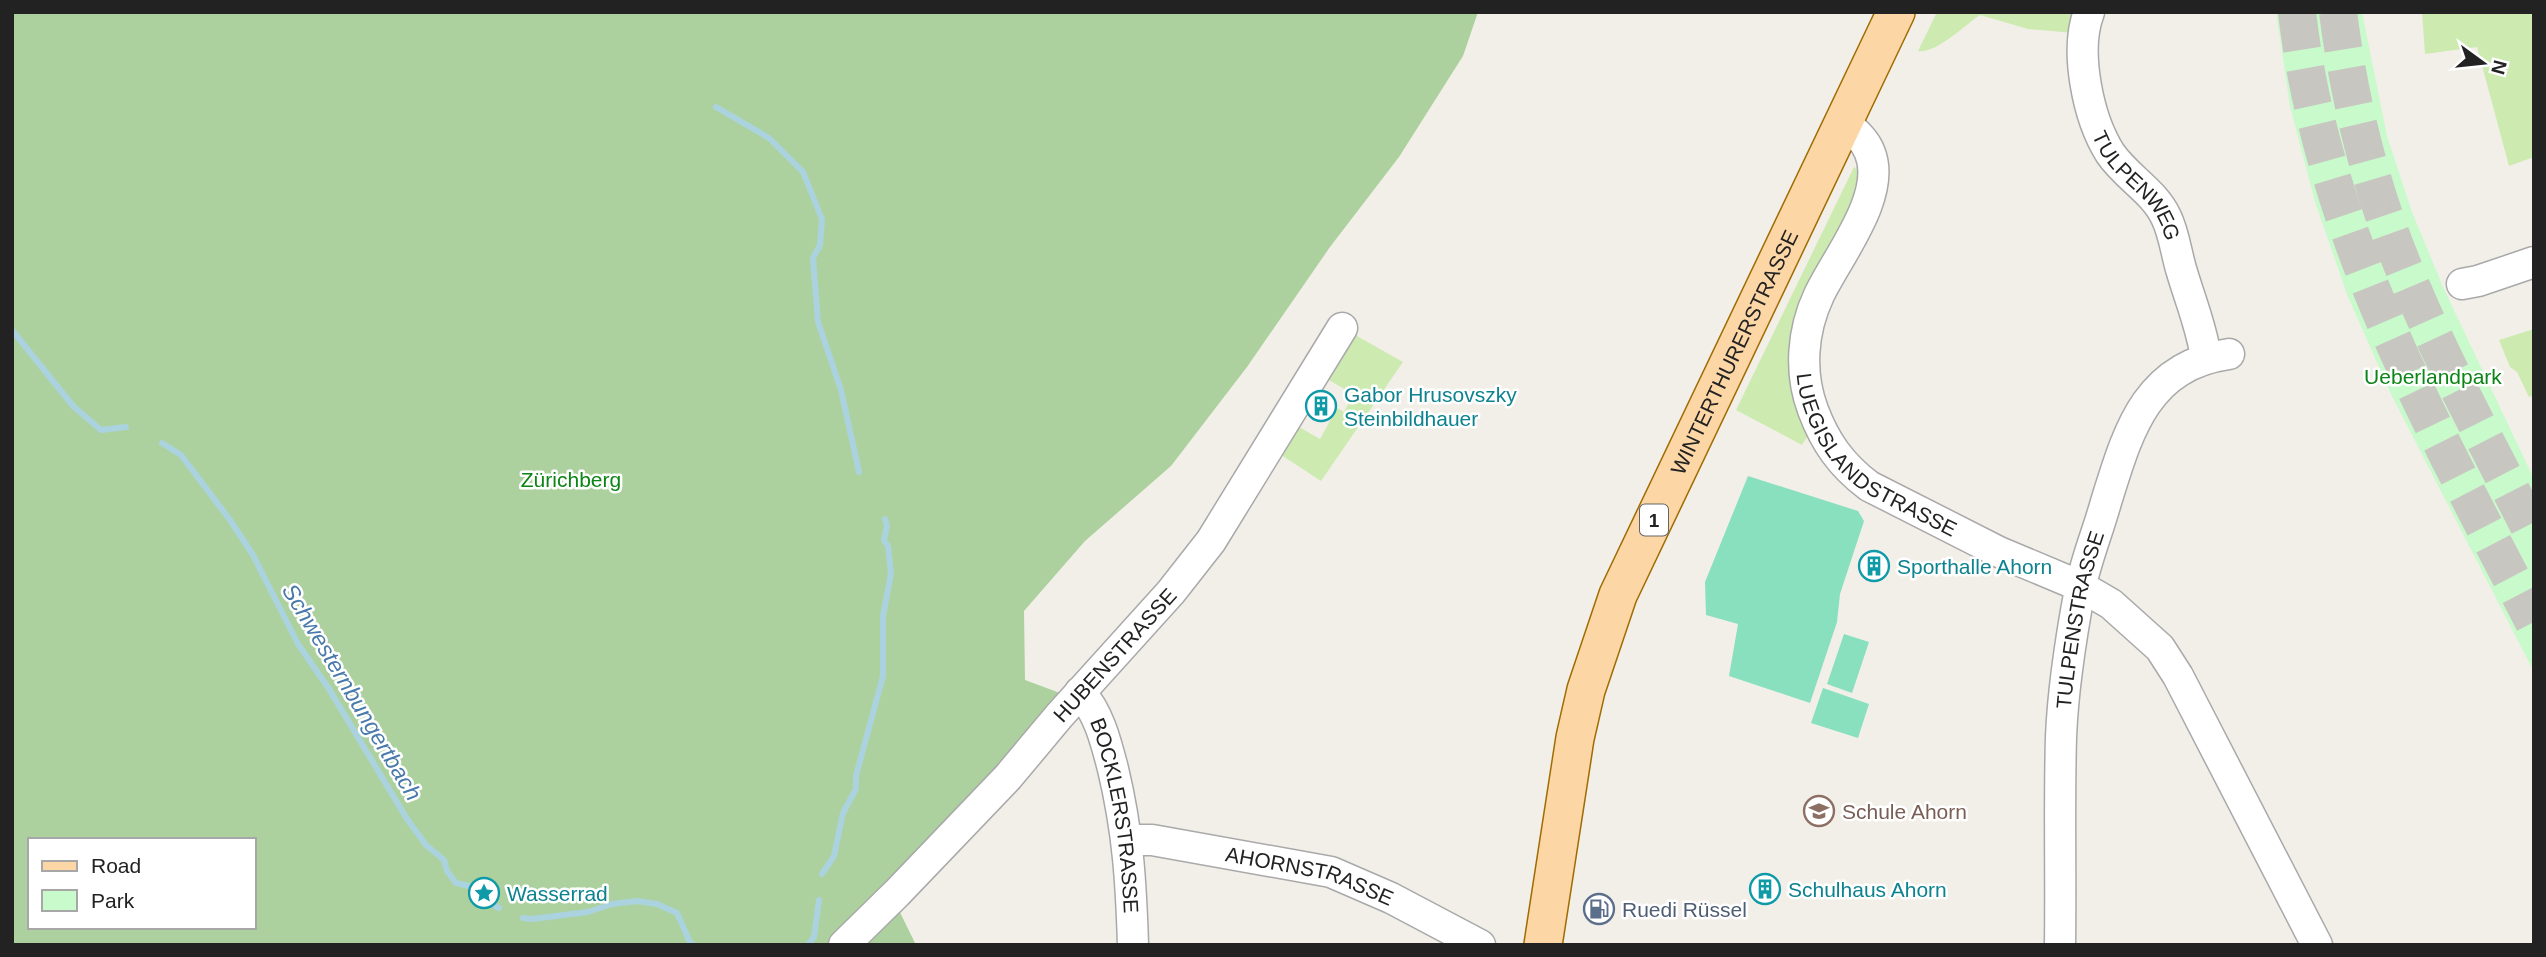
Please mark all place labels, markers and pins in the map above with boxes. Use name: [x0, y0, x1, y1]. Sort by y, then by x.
place label: Gabor Hrusovszky Steinbildhauer: [1344, 383, 1517, 430]
building icon: Gabor Hrusovszky Steinbildhauer: [1304, 389, 1338, 423]
building icon: Sporthalle Ahorn: [1857, 549, 1891, 583]
place label: Sporthalle Ahorn: [1897, 555, 2052, 578]
school or university icon: Schule Ahorn: [1802, 794, 1836, 828]
place label: Schule Ahorn: [1842, 800, 1967, 823]
building icon: Schulhaus Ahorn: [1748, 872, 1782, 906]
place icon: Wasserrad: [467, 876, 501, 910]
place label: Schulhaus Ahorn: [1788, 878, 1947, 901]
place label: Wasserrad: [507, 882, 608, 905]
fuel station icon: Ruedi Rüssel: [1582, 892, 1616, 926]
place label: Ruedi Rüssel: [1622, 898, 1747, 921]

